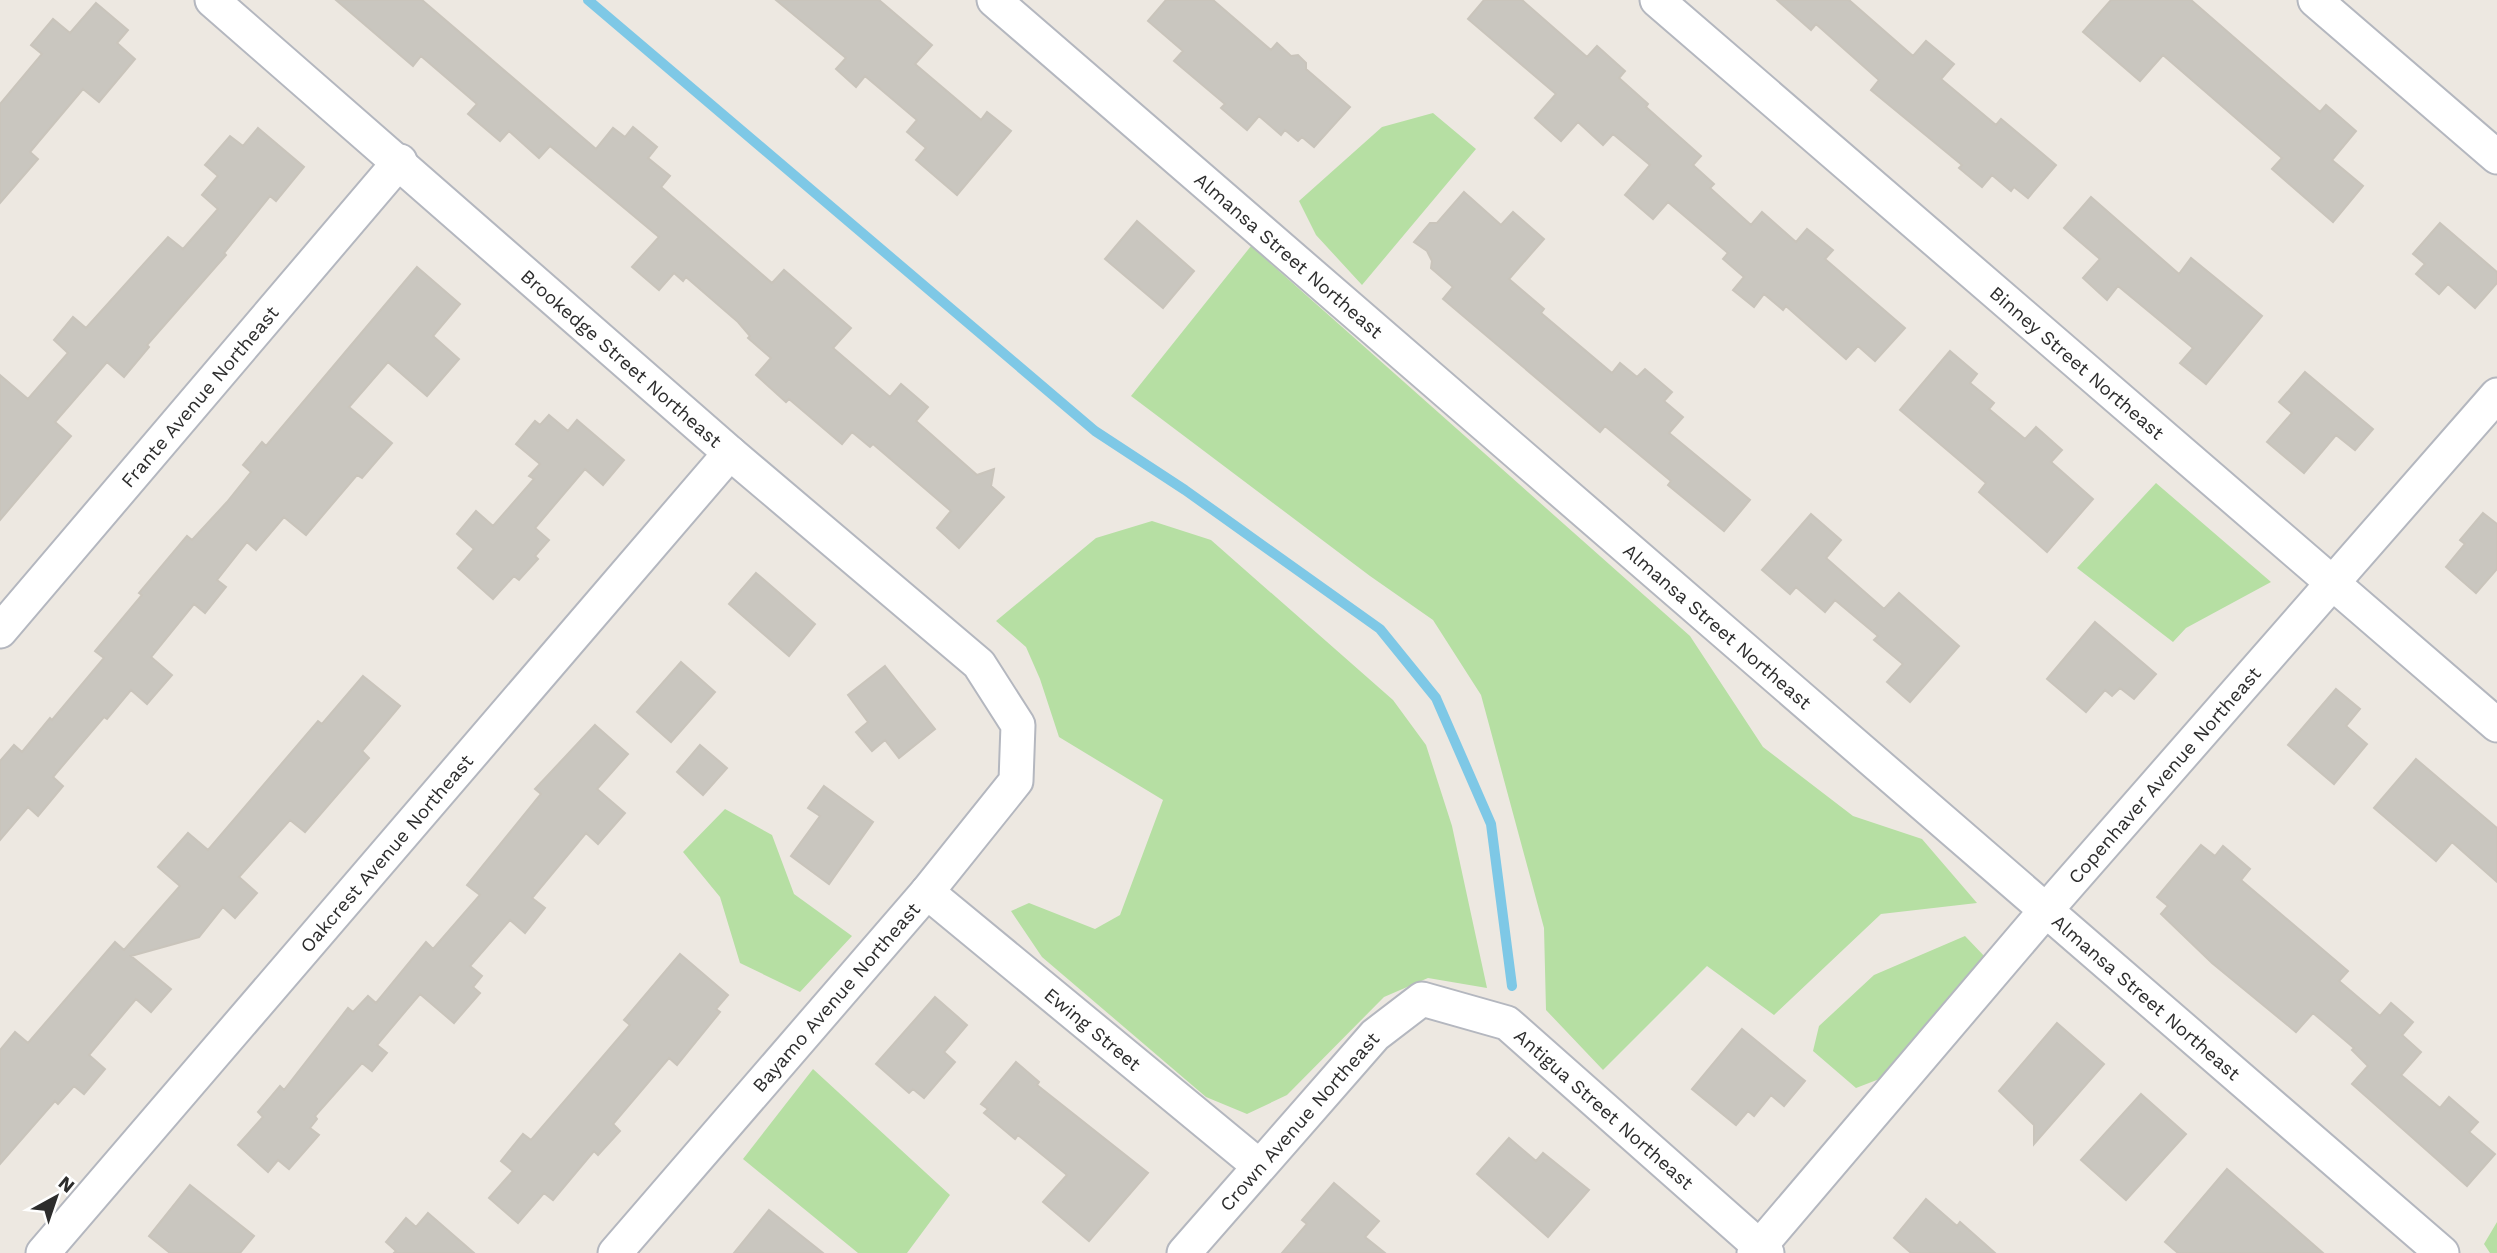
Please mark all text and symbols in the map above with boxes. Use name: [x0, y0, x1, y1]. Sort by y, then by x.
street label: Almansa Street Northeast: [1190, 168, 1387, 343]
street label: Brookedge Street Northeast: [516, 265, 726, 452]
street label: Binney Street Northeast: [1985, 281, 2169, 445]
street label: Frante Avenue Northeast: [116, 301, 284, 492]
street label: Almansa Street Northeast: [1619, 539, 1816, 714]
street label: Copenhaver Avenue Northeast: [2064, 662, 2266, 889]
street label: Oakcrest Avenue Northeast: [295, 750, 478, 957]
street label: Bayamo Avenue Northeast: [748, 898, 925, 1097]
street label: Almansa Street Northeast: [2047, 910, 2245, 1085]
street label: Ewing Street: [1040, 983, 1145, 1076]
street label: Antigua Street Northeast: [1509, 1024, 1698, 1195]
street label: Crown Avenue Northeast: [1215, 1027, 1384, 1216]
north arrow: [21, 1162, 91, 1232]
text: N: [54, 1171, 79, 1198]

